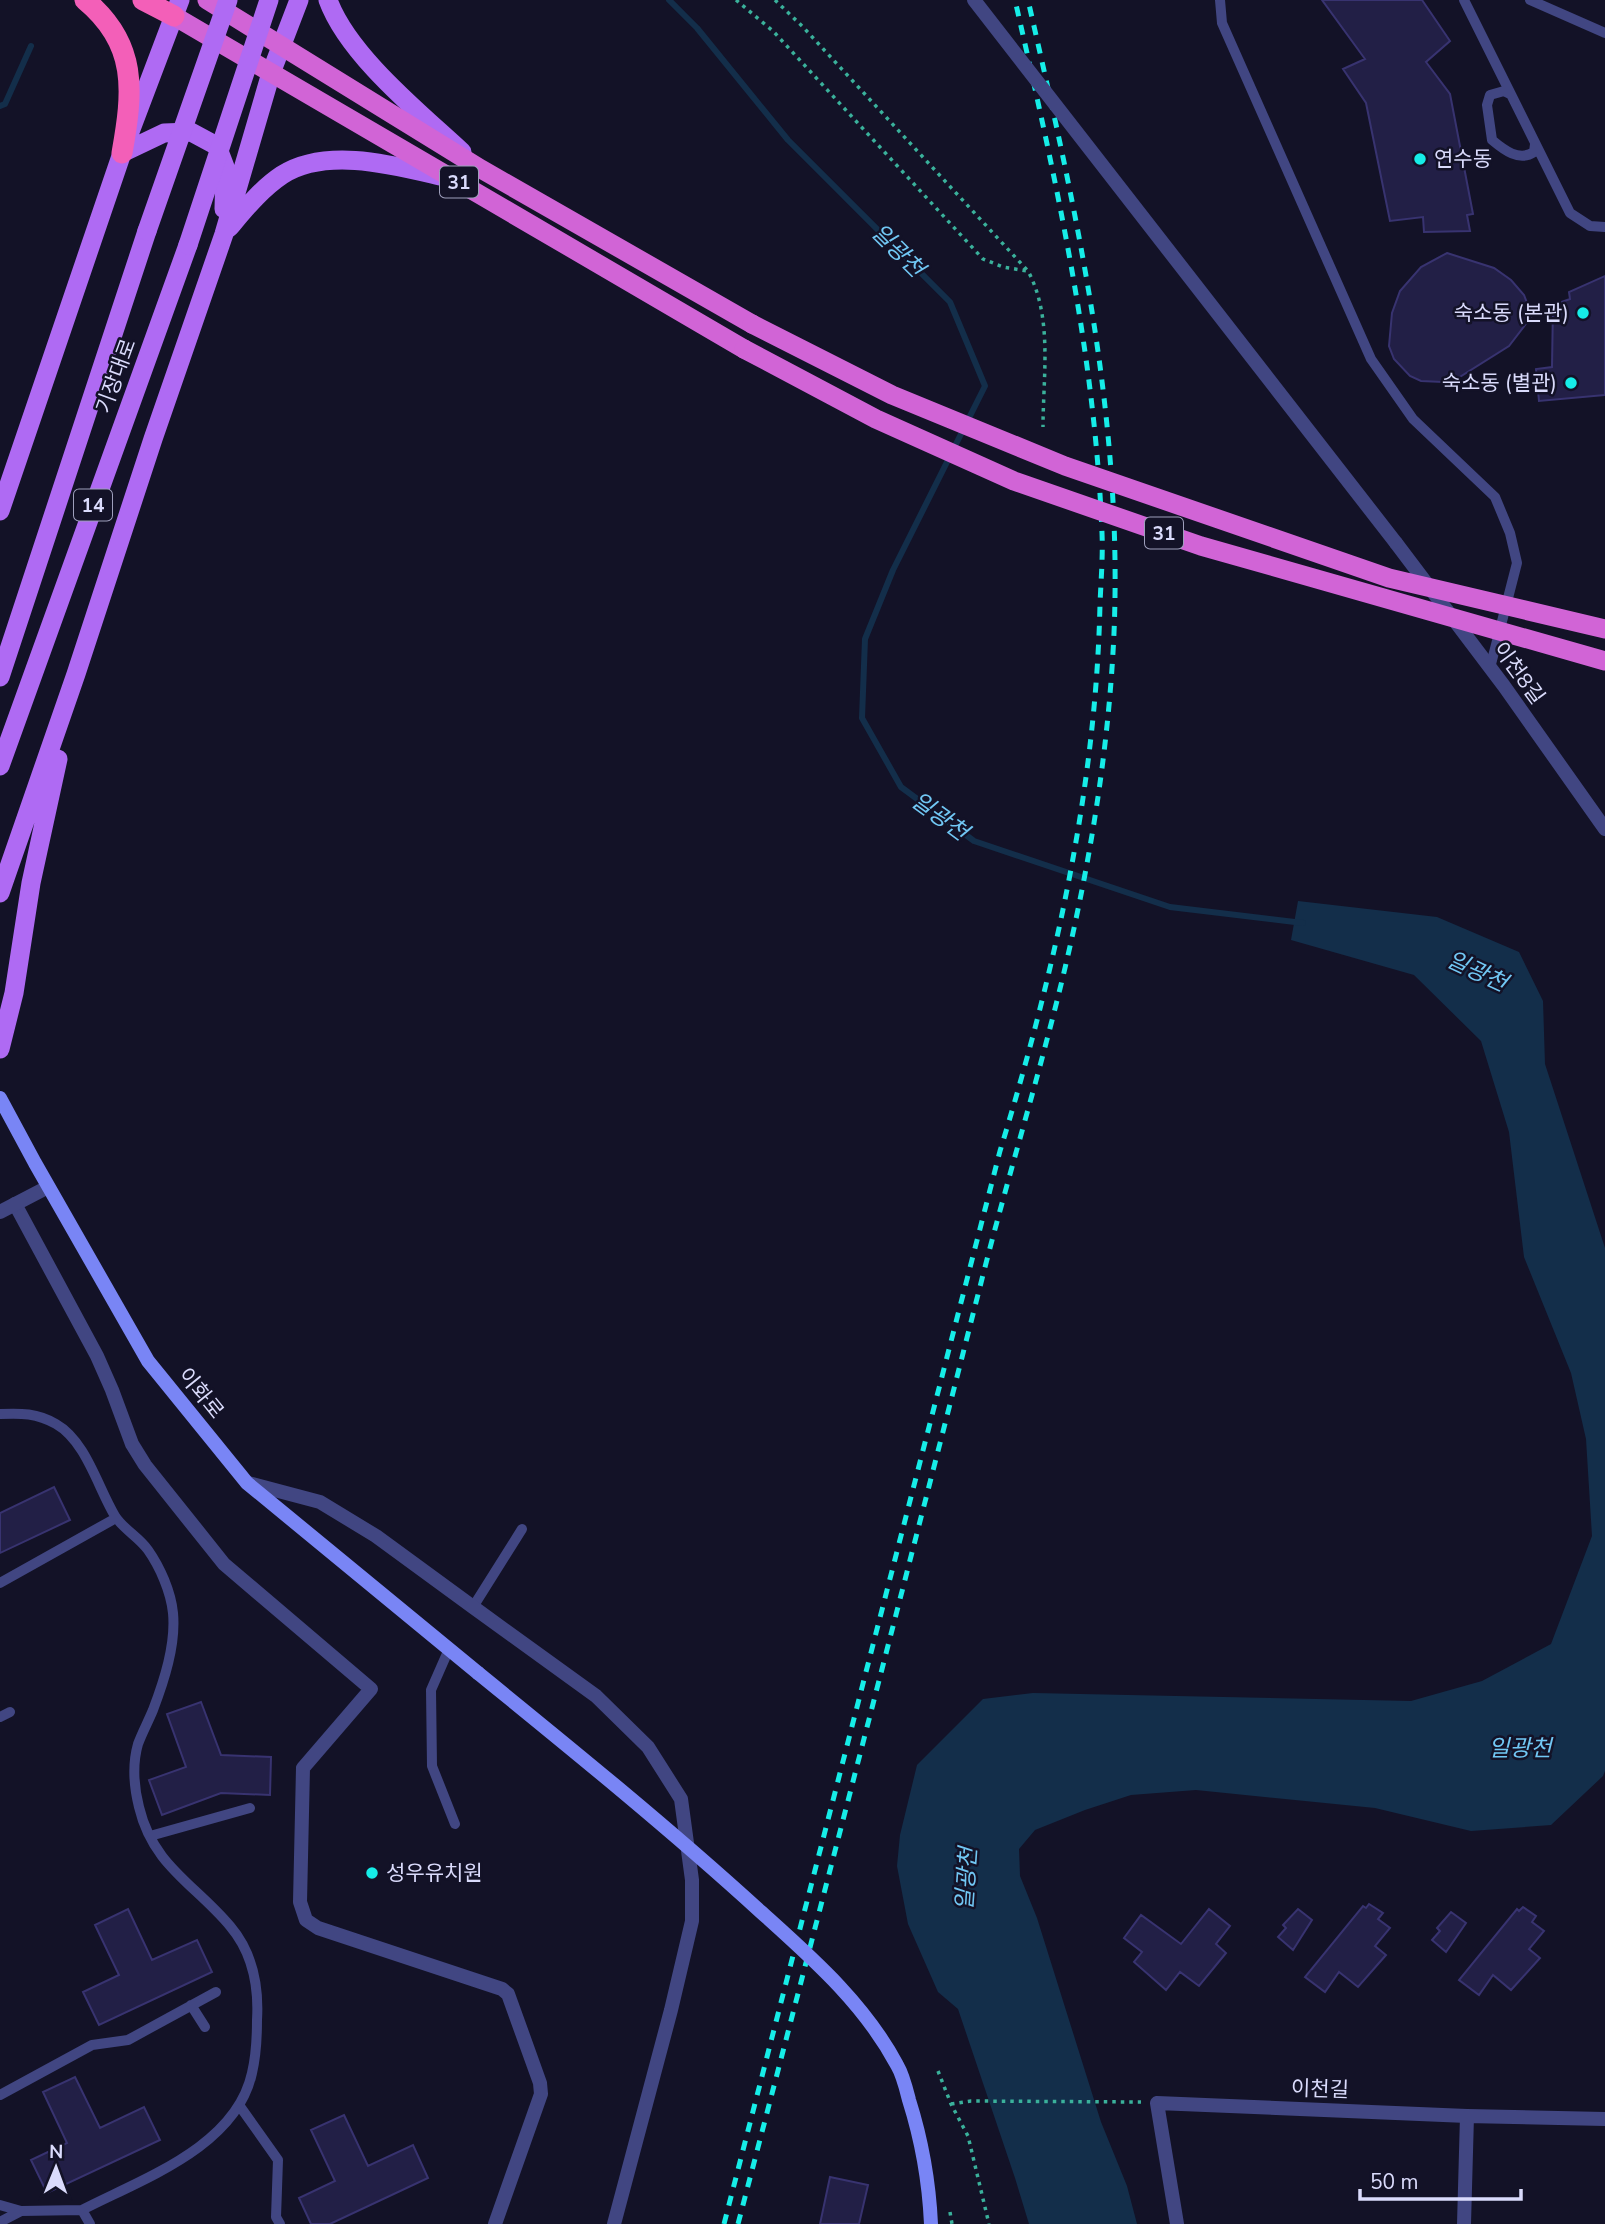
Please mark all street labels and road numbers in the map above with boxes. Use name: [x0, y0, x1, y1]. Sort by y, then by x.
road number: 31: [440, 166, 478, 198]
street label: 기장대로: [90, 335, 142, 417]
road number: 14: [74, 490, 112, 520]
road number: 31: [1145, 518, 1183, 548]
street label: 이천8길: [1487, 636, 1551, 710]
street label: 이화로: [172, 1362, 230, 1424]
street label: 이천길: [1291, 2074, 1349, 2104]

